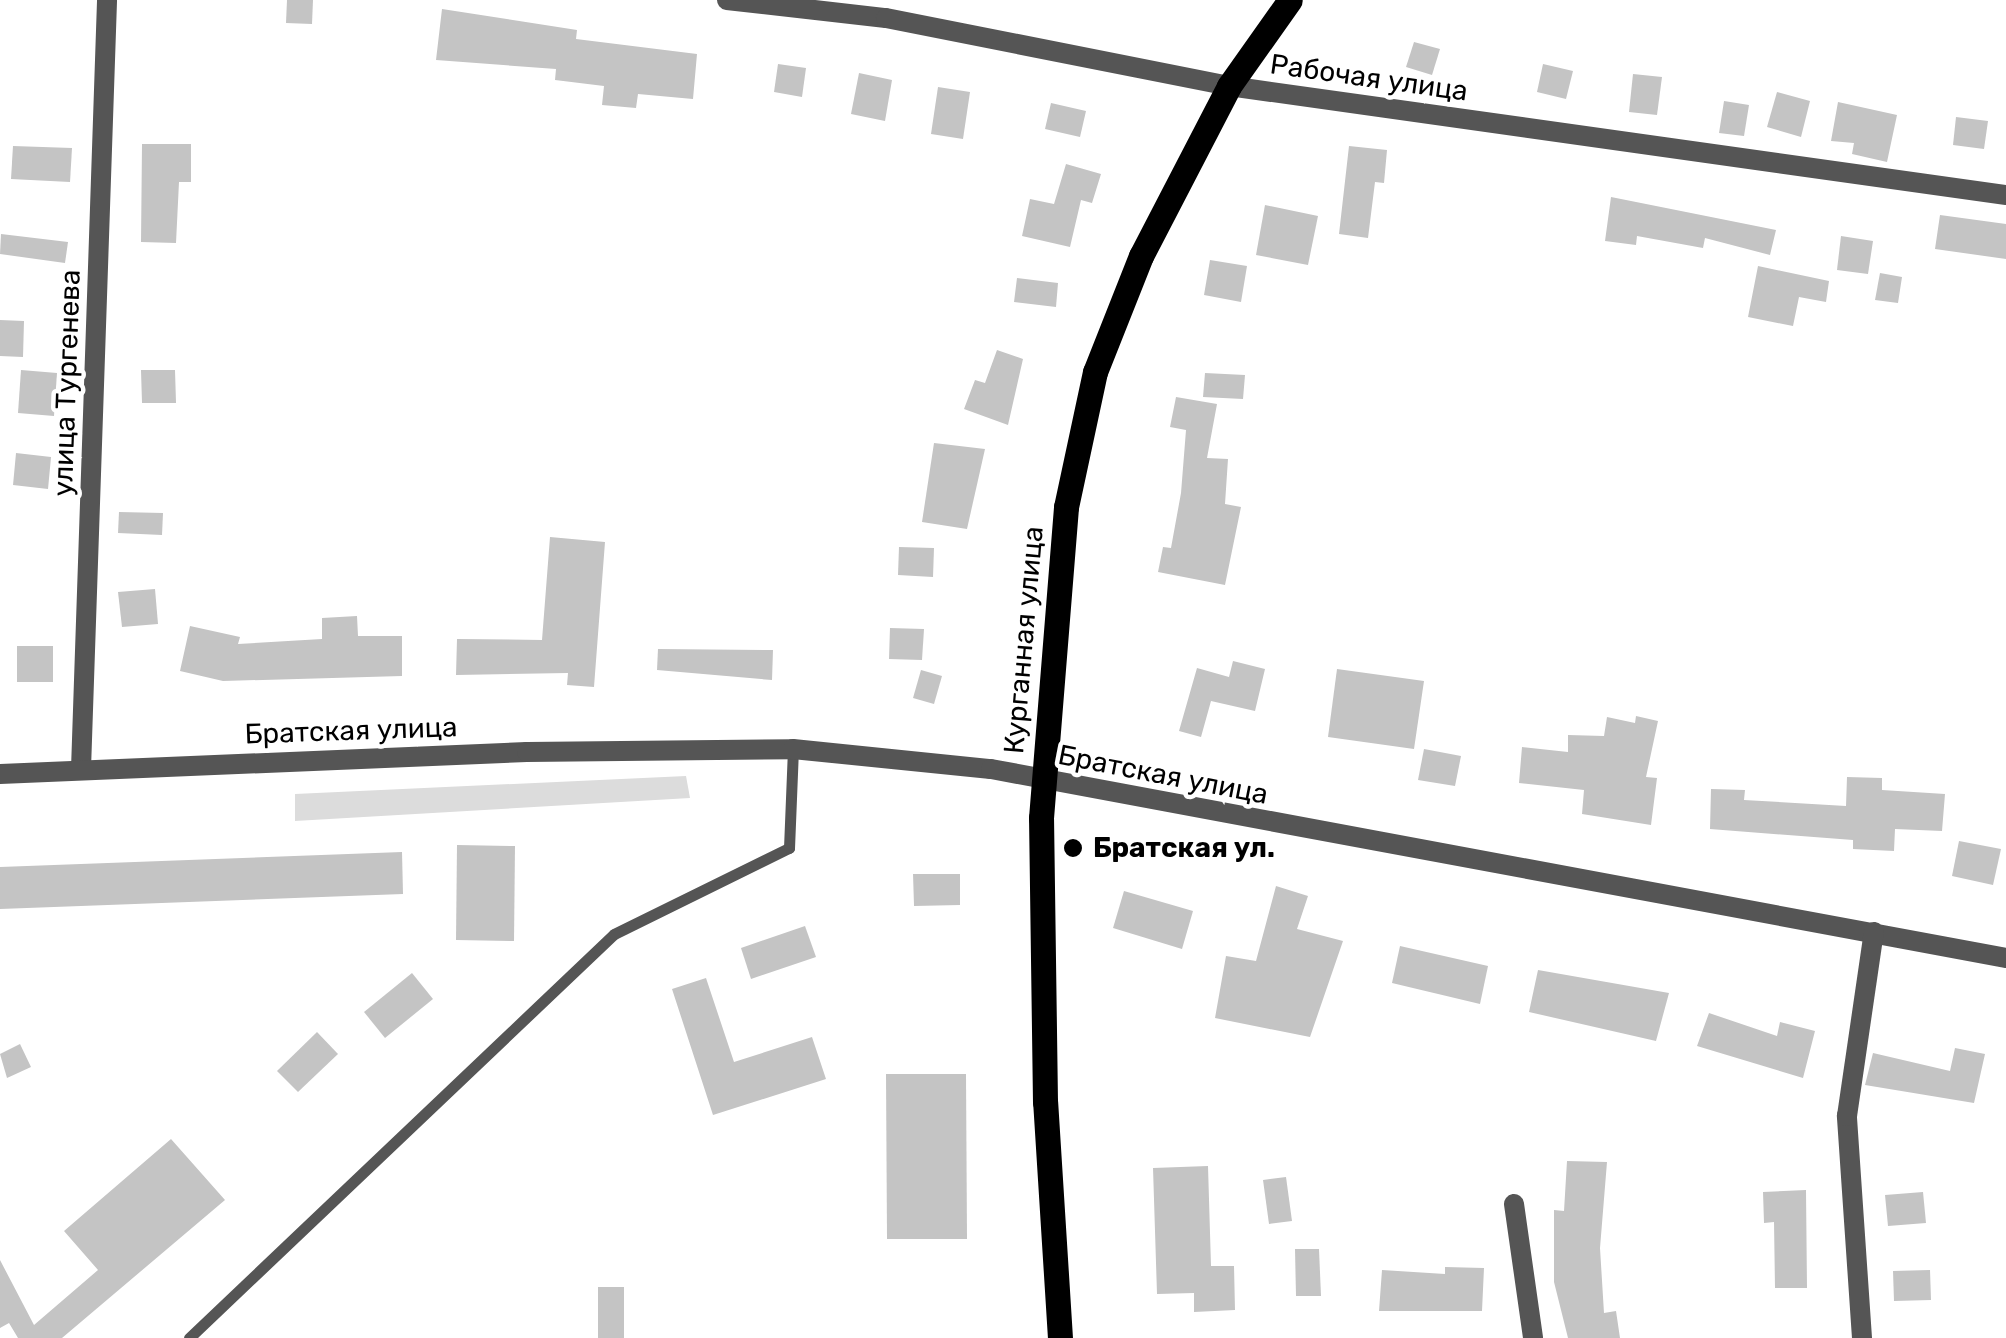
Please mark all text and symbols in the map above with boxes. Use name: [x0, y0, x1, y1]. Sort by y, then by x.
street label: Рабочая улица: [1268, 47, 1470, 109]
street label: улица Тургенева: [46, 269, 88, 497]
street label: Курганная улица: [997, 525, 1051, 755]
street label: Братская улица: [244, 710, 458, 752]
street label: Братская улица: [1055, 738, 1271, 812]
place label: Братская ул.: [1093, 831, 1275, 865]
marker: Братская ул.: [1062, 837, 1084, 859]

